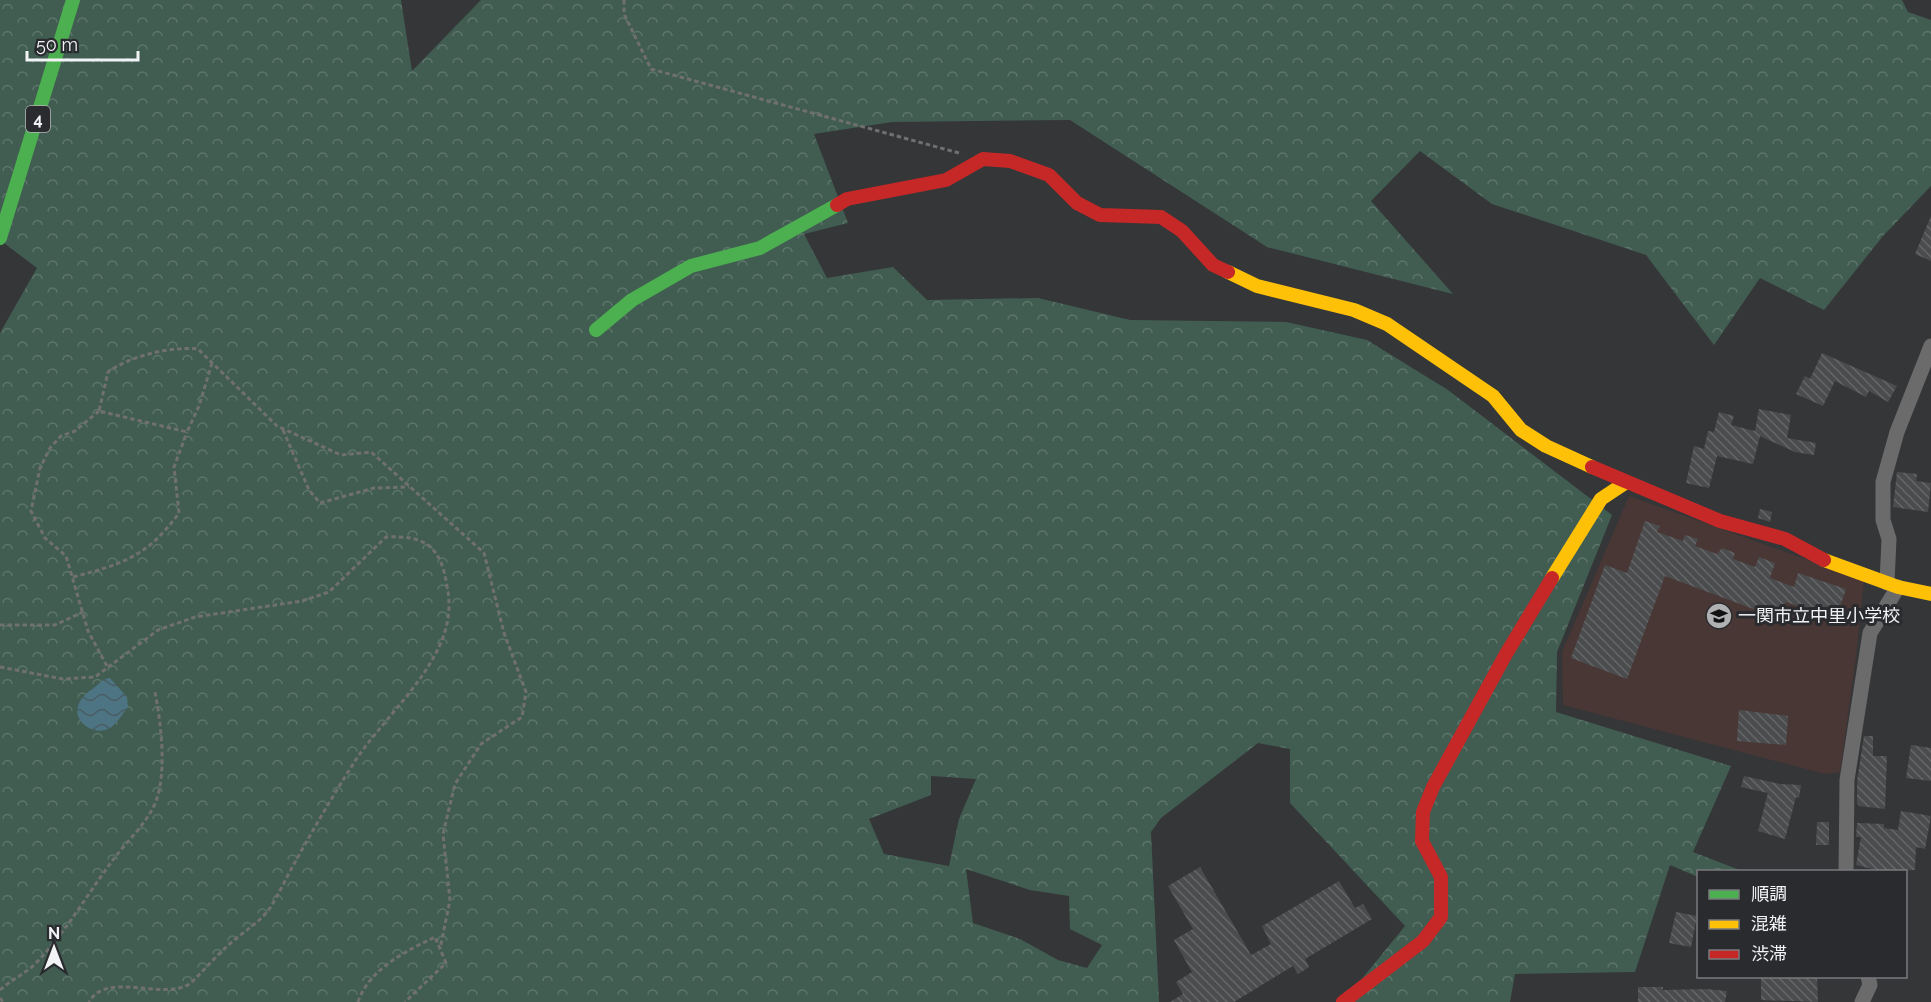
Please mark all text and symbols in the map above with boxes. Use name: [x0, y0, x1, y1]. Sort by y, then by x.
scale bar: [27, 24, 138, 62]
text: 50 m: [36, 34, 78, 55]
road number: 4: [26, 106, 50, 132]
school or university icon: 一関市立中里小学校: [1704, 601, 1734, 631]
place label: 一関市立中里小学校: [1738, 605, 1900, 626]
legend: [1697, 870, 1907, 978]
text: 順調: [1751, 883, 1787, 904]
text: 混雑: [1751, 913, 1787, 934]
north arrow: [24, 918, 84, 978]
text: N: [48, 924, 60, 943]
text: 渋滞: [1751, 943, 1787, 964]

